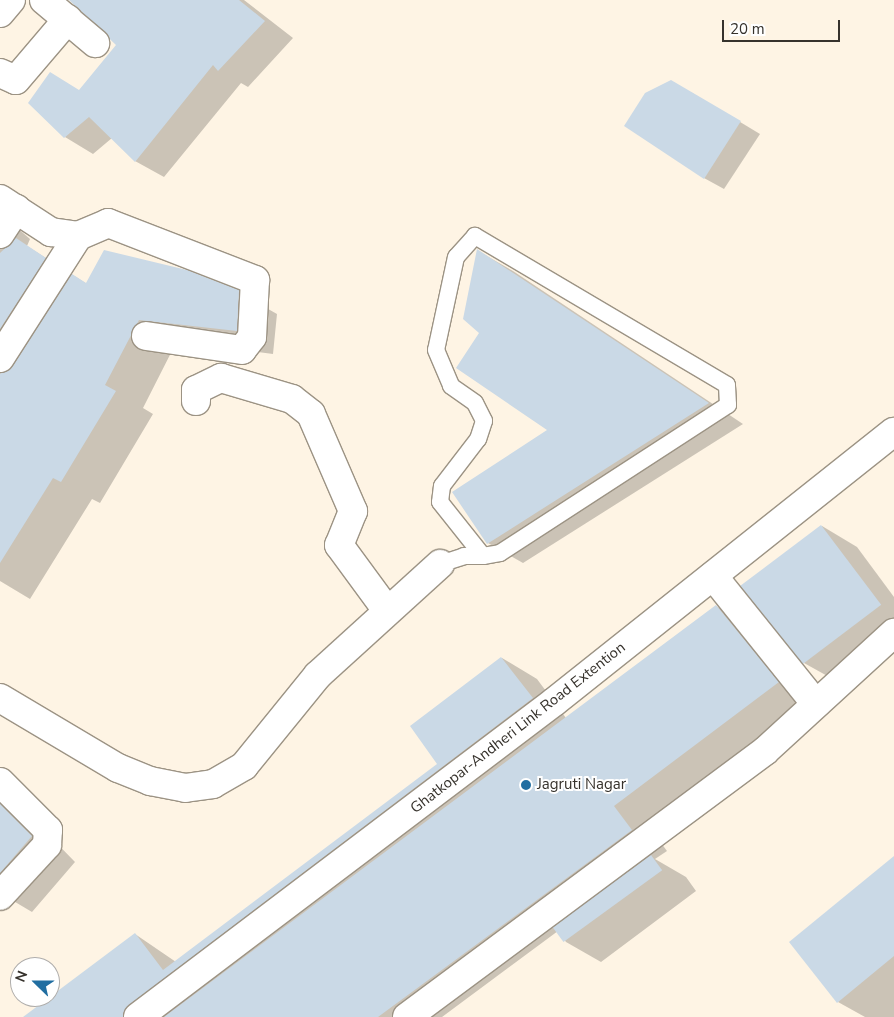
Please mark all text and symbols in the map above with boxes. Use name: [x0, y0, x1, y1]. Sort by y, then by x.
scale bar: [724, 10, 842, 42]
text: 20 m: [730, 19, 765, 39]
street label: Ghatkopar-Andheri Link Road Extention: [407, 639, 629, 817]
place label: Jagruti Nagar: [537, 776, 626, 794]
marker: Jagruti Nagar: [519, 778, 533, 792]
north arrow: [10, 957, 60, 1007]
text: N: [11, 968, 32, 985]

